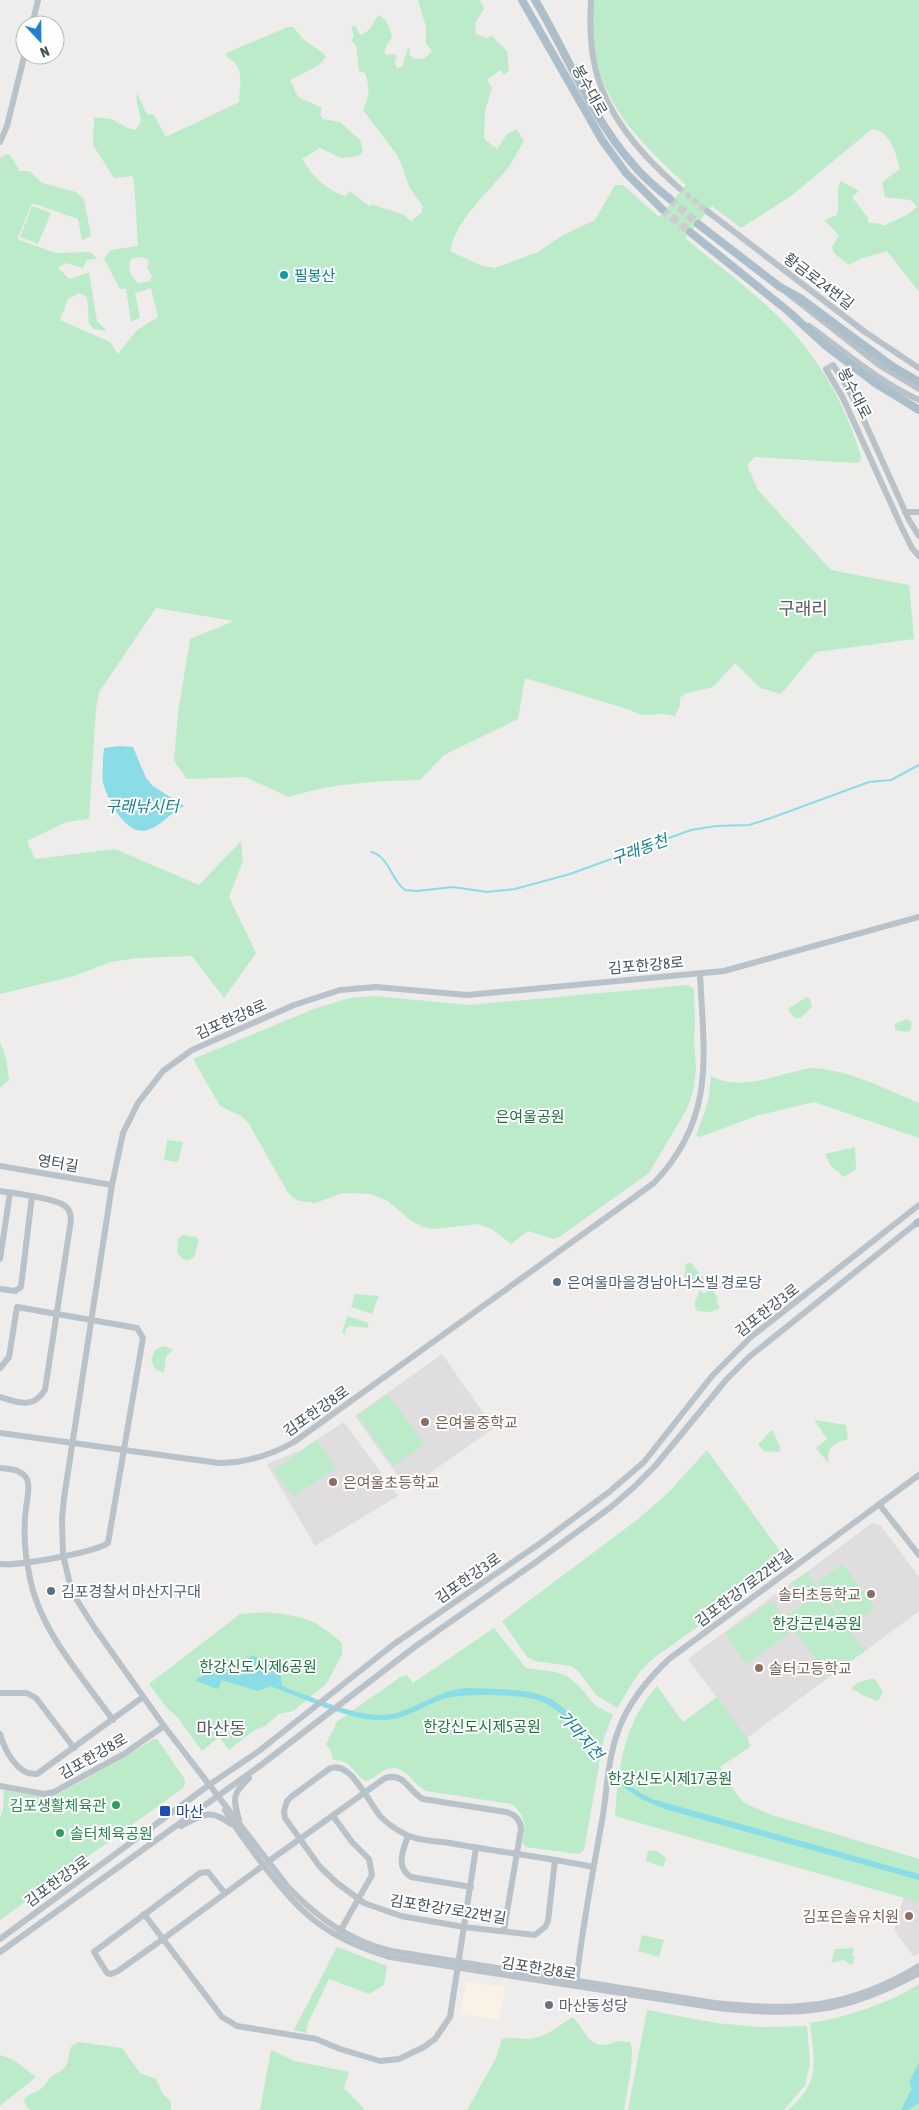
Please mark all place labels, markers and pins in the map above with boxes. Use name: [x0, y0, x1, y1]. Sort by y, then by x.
place label: 필봉산: [294, 267, 336, 284]
marker: 필봉산: [278, 269, 290, 281]
place label: 은여울마을경남아너스빌 경로당: [567, 1274, 762, 1291]
marker: 은여울마을경남아너스빌 경로당: [551, 1276, 563, 1288]
place label: 은여울중학교: [435, 1414, 518, 1431]
marker: 은여울중학교: [419, 1416, 431, 1428]
place label: 은여울초등학교: [343, 1474, 440, 1491]
marker: 은여울초등학교: [327, 1476, 339, 1488]
place label: 김포경찰서 마산지구대: [61, 1583, 201, 1600]
marker: 김포경찰서 마산지구대: [45, 1585, 57, 1597]
place label: 솔터초등학교: [778, 1586, 861, 1603]
marker: 솔터초등학교: [865, 1588, 877, 1600]
place label: 솔터고등학교: [769, 1660, 852, 1677]
marker: 솔터고등학교: [753, 1662, 765, 1674]
place label: 김포생활체육관: [9, 1797, 106, 1814]
marker: 김포생활체육관: [110, 1799, 122, 1811]
place label: 마산: [176, 1803, 204, 1820]
marker: 마산: [158, 1804, 172, 1818]
place label: 솔터체육공원: [70, 1825, 153, 1842]
marker: 솔터체육공원: [54, 1827, 66, 1839]
place label: 김포은솔유치원: [802, 1908, 899, 1925]
marker: 김포은솔유치원: [903, 1910, 915, 1922]
place label: 마산동성당: [559, 1997, 628, 2014]
marker: 마산동성당: [543, 1999, 555, 2011]

